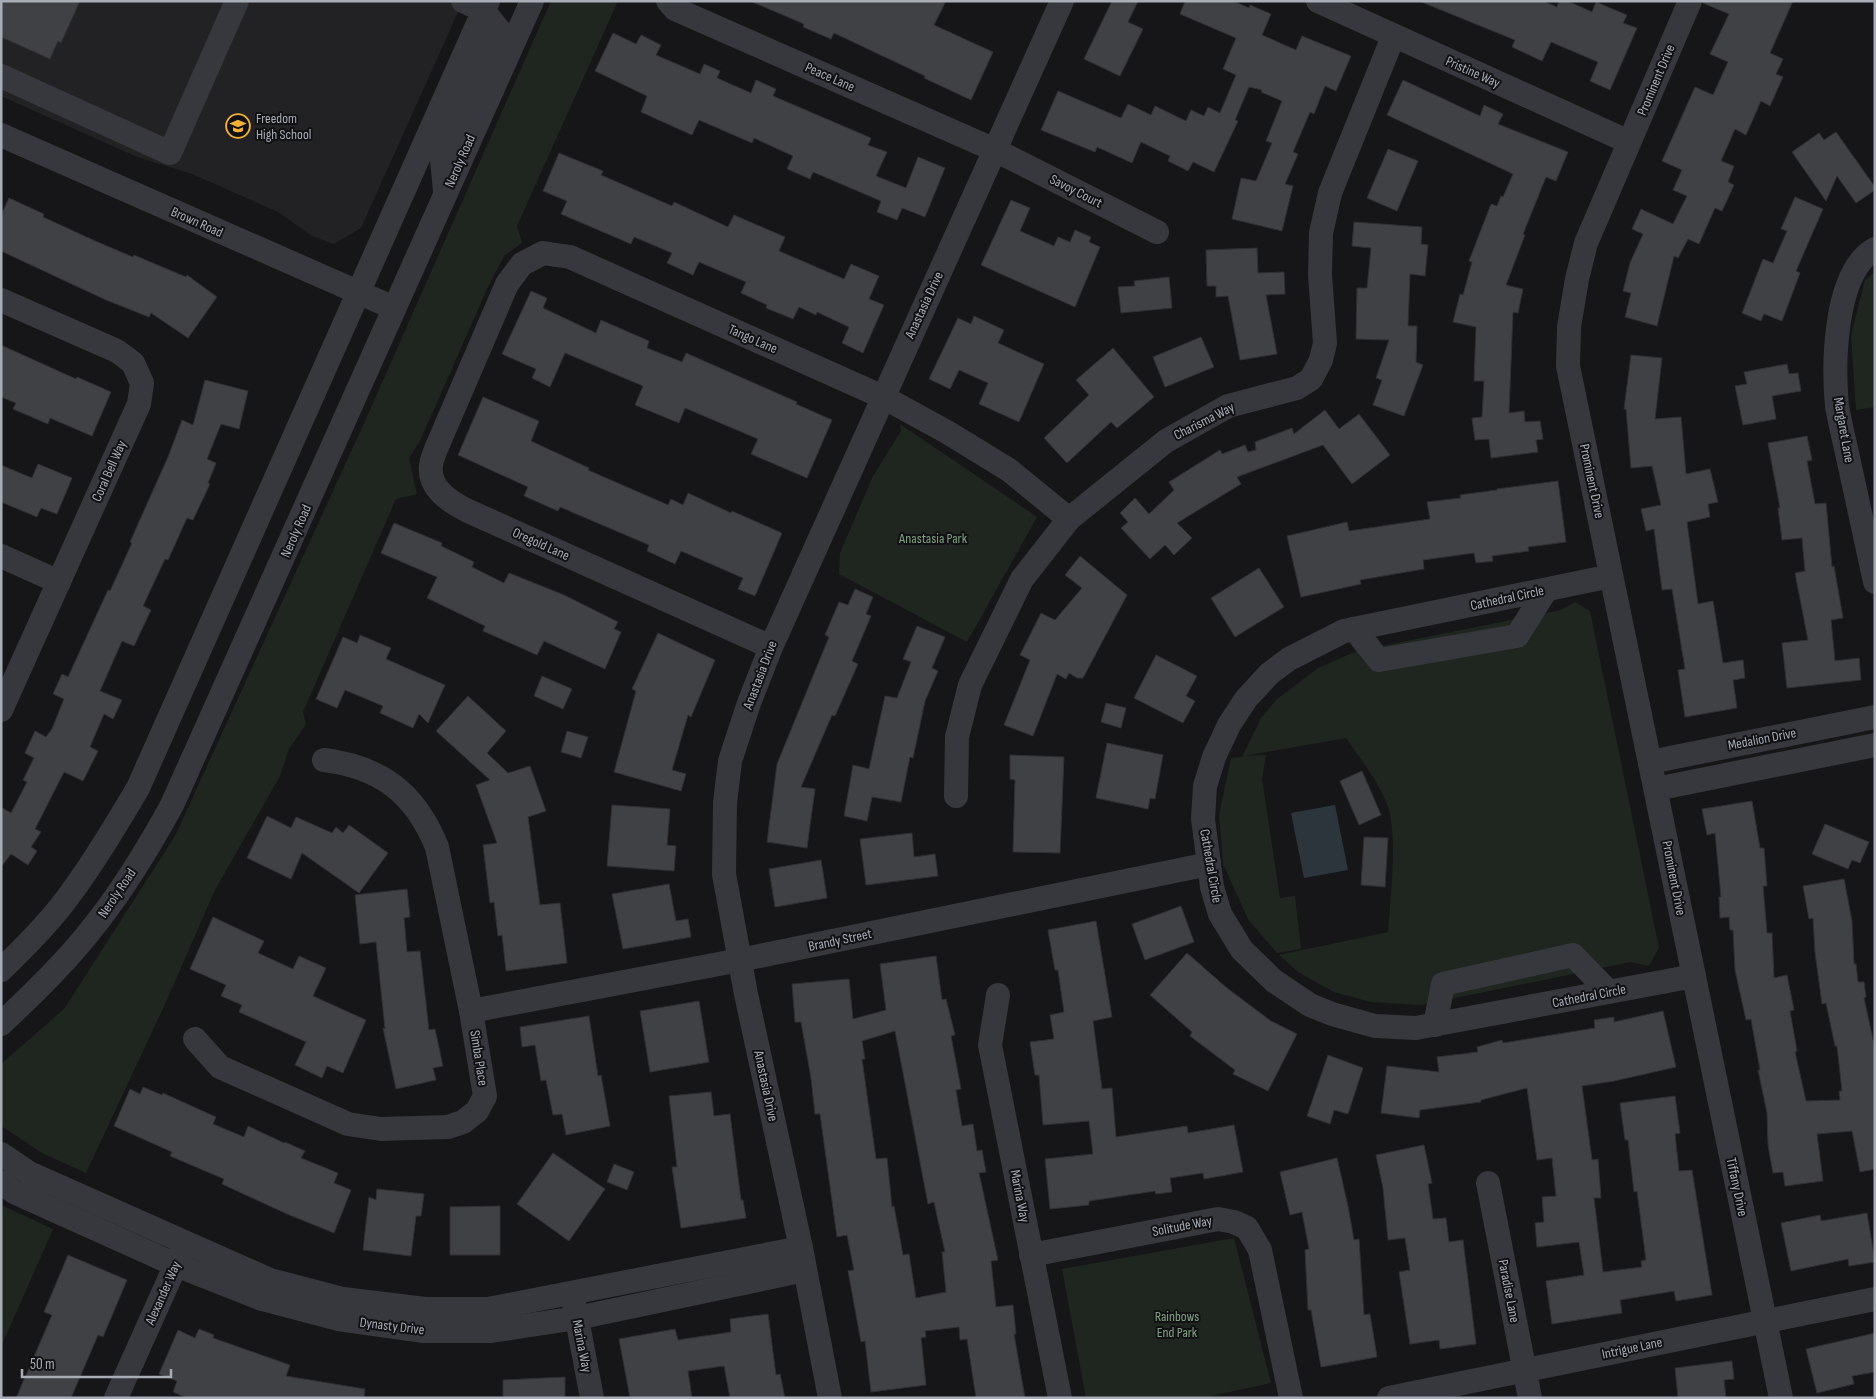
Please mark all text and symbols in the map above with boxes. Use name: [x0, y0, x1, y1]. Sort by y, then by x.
street label: Prominent Drive: [1633, 42, 1679, 118]
street label: Pristine Way: [1443, 52, 1503, 92]
street label: Peace Lane: [803, 59, 857, 95]
place label: Freedom High School: [256, 110, 311, 143]
school or university icon: Freedom High School: [225, 113, 251, 139]
street label: Neroly Road: [441, 132, 479, 190]
street label: Savoy Court: [1047, 171, 1105, 211]
street label: Brown Road: [168, 203, 226, 241]
street label: Anastasia Drive: [901, 269, 947, 342]
street label: Tango Lane: [726, 321, 780, 357]
street label: Margaret Lane: [1830, 396, 1858, 464]
street label: Charisma Way: [1171, 398, 1238, 444]
street label: Coral Bell Way: [88, 437, 130, 504]
street label: Prominent Drive: [1576, 442, 1608, 520]
street label: Neroly Road: [277, 502, 315, 560]
street label: Oregold Lane: [510, 524, 572, 564]
park label: Anastasia Park: [898, 530, 968, 547]
street label: Cathedral Circle: [1469, 582, 1545, 614]
street label: Anastasia Drive: [739, 638, 781, 713]
street label: Medalion Drive: [1726, 724, 1798, 754]
street label: Cathedral Circle: [1196, 828, 1226, 904]
street label: Prominent Drive: [1658, 839, 1690, 917]
street label: Neroly Road: [94, 865, 140, 921]
street label: Brandy Street: [807, 925, 873, 955]
street label: Cathedral Circle: [1551, 981, 1627, 1011]
street label: Simba Place: [466, 1029, 492, 1087]
street label: Anastasia Drive: [750, 1048, 782, 1123]
street label: Tiffany Drive: [1722, 1156, 1752, 1218]
street label: Marina Way: [1007, 1168, 1034, 1224]
street label: Solitude Way: [1151, 1212, 1214, 1240]
street label: Alexander Way: [141, 1258, 185, 1328]
street label: Paradise Lane: [1495, 1258, 1523, 1324]
park label: Rainbows End Park: [1155, 1308, 1199, 1341]
street label: Dynasty Drive: [359, 1314, 425, 1338]
street label: Marina Way: [569, 1318, 596, 1374]
street label: Intrigue Lane: [1600, 1333, 1664, 1363]
scale bar: [22, 1346, 171, 1378]
text: 50 m: [30, 1355, 55, 1374]

